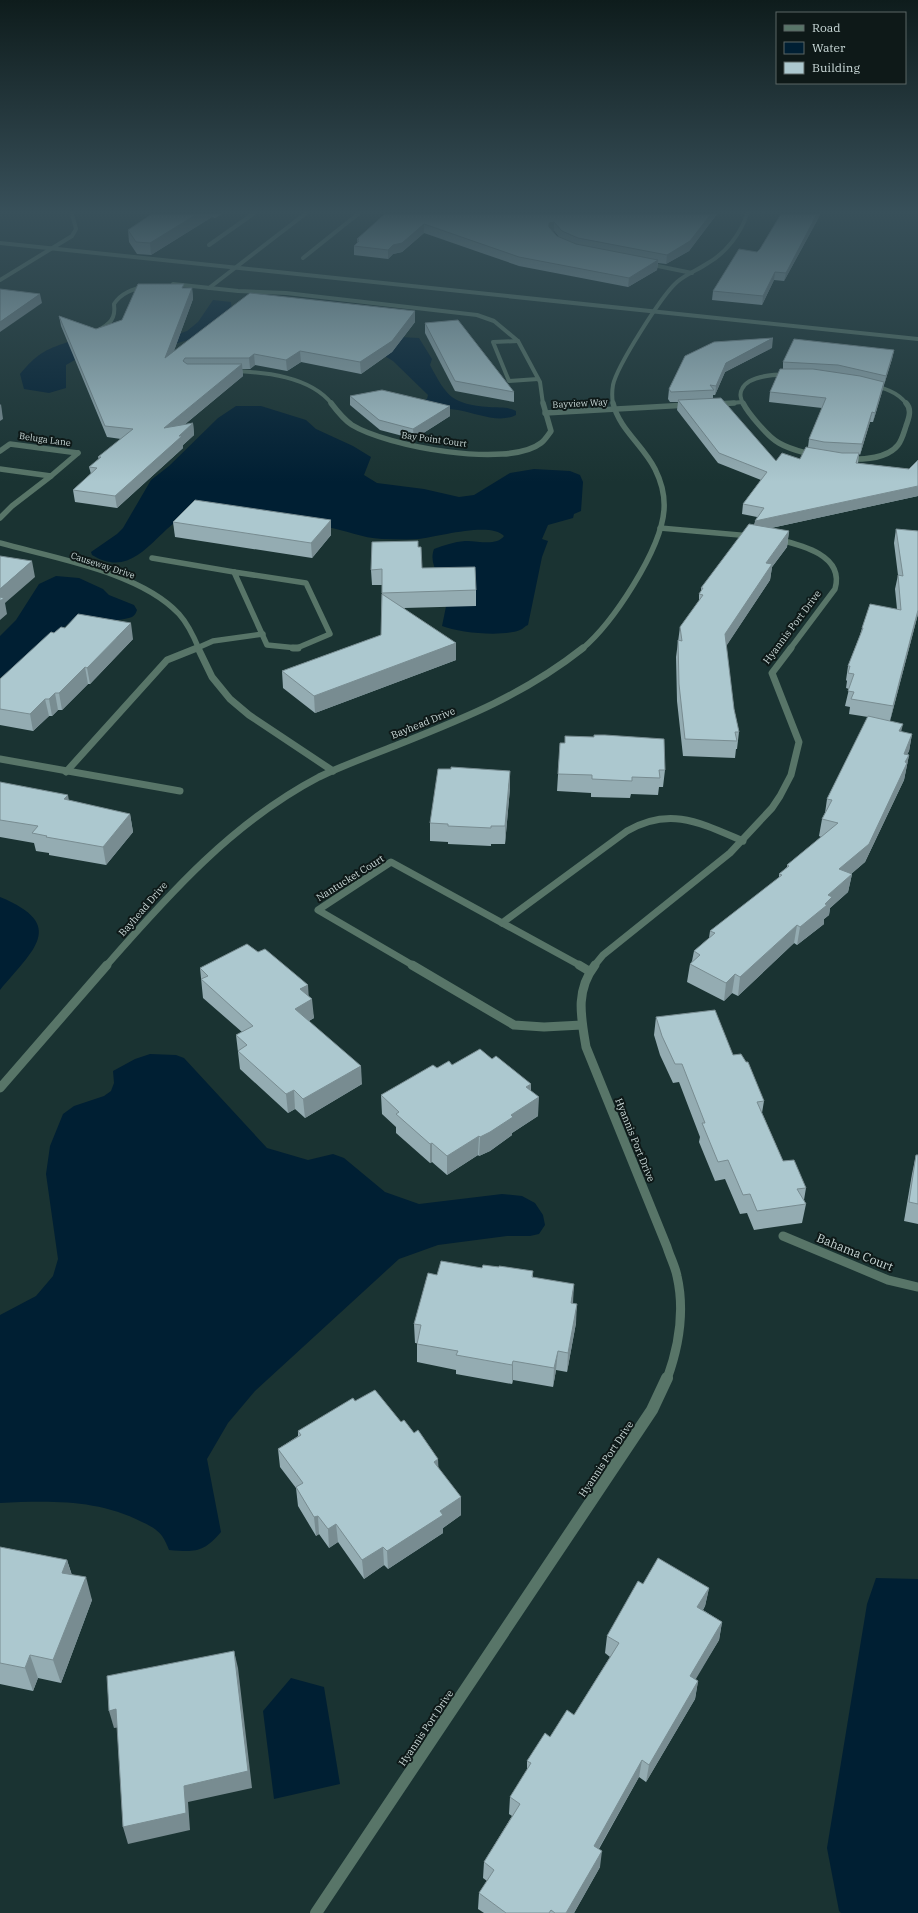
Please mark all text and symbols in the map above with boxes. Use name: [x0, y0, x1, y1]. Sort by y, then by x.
legend: [776, 12, 906, 84]
text: Road: [812, 20, 841, 35]
text: Water: [812, 40, 846, 55]
text: Building: [812, 60, 860, 75]
street label: Bayview Way: [552, 396, 608, 410]
street label: Bay Point Court: [401, 429, 467, 449]
street label: Beluga Lane: [19, 430, 72, 448]
street label: Causeway Drive: [70, 549, 137, 581]
street label: Hyannis Port Drive: [760, 588, 824, 666]
street label: Bayhead Drive: [389, 704, 457, 742]
street label: Nantucket Court: [314, 852, 387, 904]
street label: Bayhead Drive: [116, 879, 170, 939]
street label: Hyannis Port Drive: [612, 1096, 658, 1184]
street label: Bahama Court: [815, 1230, 895, 1274]
street label: Hyannis Port Drive: [576, 1418, 636, 1500]
street label: Hyannis Port Drive: [396, 1687, 456, 1769]

